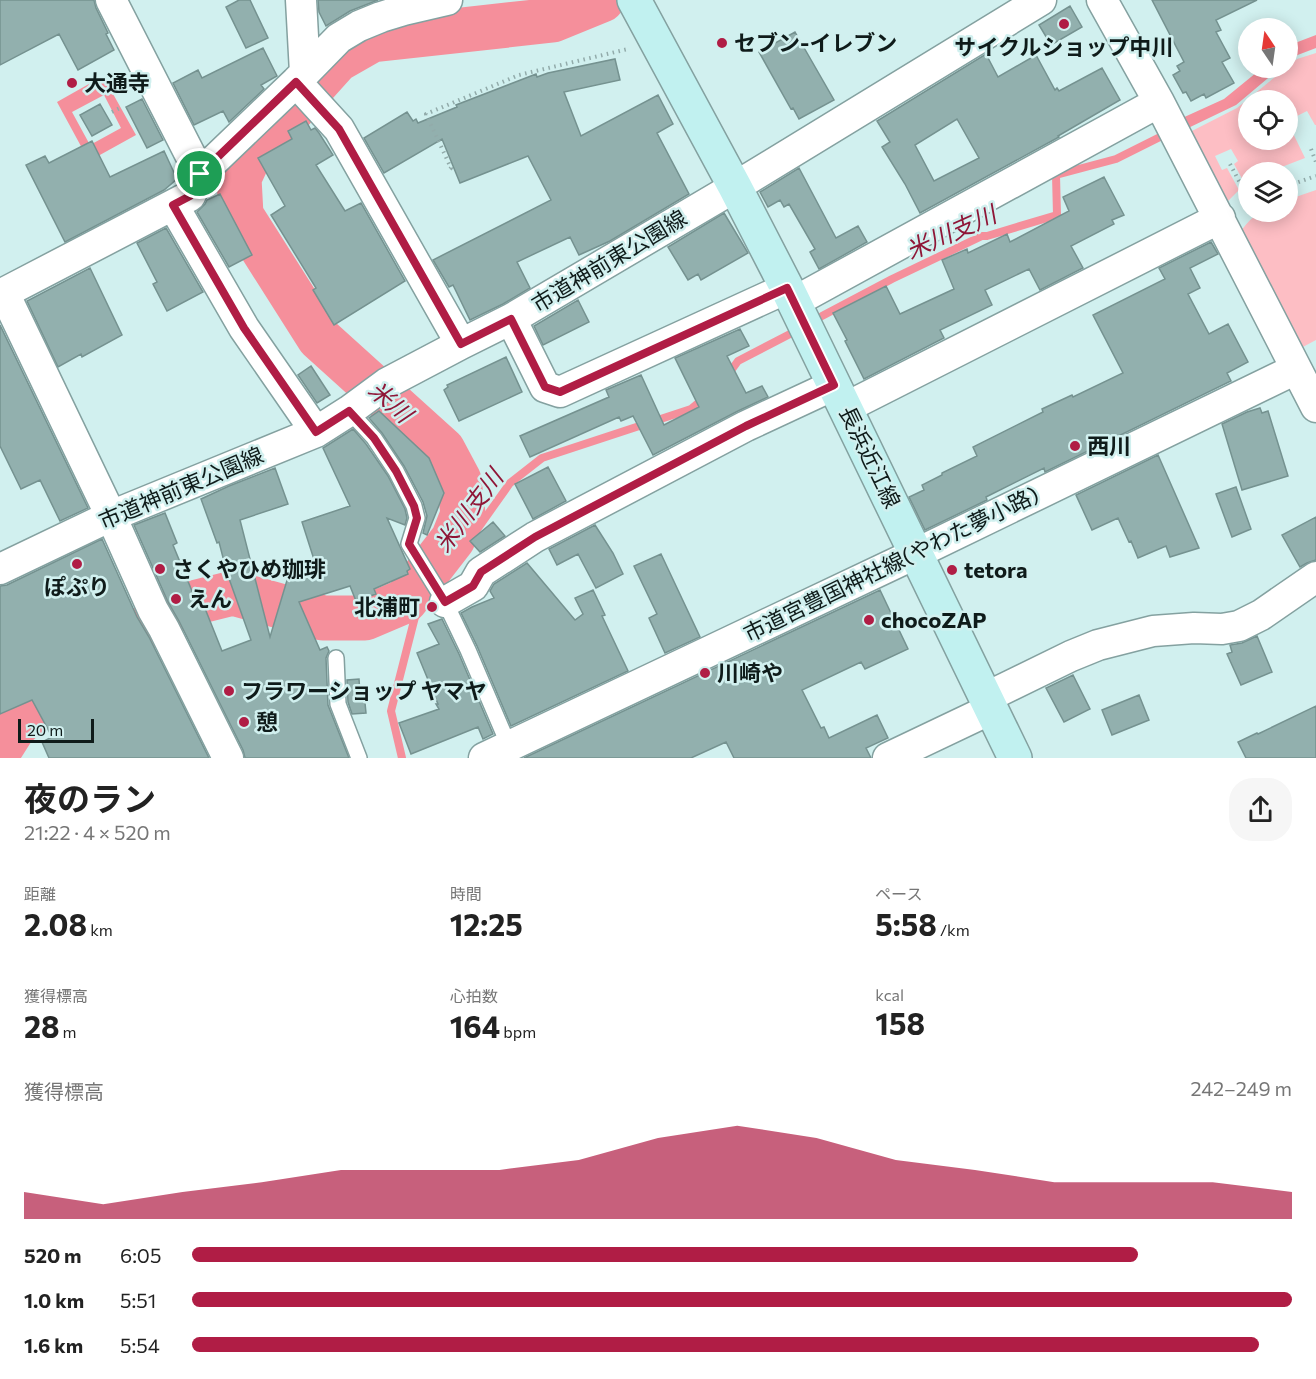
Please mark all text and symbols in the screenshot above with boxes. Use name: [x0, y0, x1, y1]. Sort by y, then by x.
marker: サイクルショップ中川: [1057, 17, 1071, 31]
north arrow: [1238, 18, 1298, 78]
map controls: [1238, 18, 1298, 222]
place label: セブン-イレブン: [734, 29, 897, 56]
place label: サイクルショップ中川: [955, 33, 1173, 60]
marker: セブン-イレブン: [715, 36, 729, 50]
place label: 大通寺: [84, 69, 150, 96]
marker: 大通寺: [65, 76, 79, 90]
button: locate: [1238, 90, 1298, 150]
pin: [174, 148, 225, 199]
icon: arrive: [183, 157, 216, 190]
button: layers: [1238, 162, 1298, 222]
water label: 米川支川: [901, 198, 1003, 264]
street label: 市道神前東公園線: [526, 204, 691, 317]
water label: 米川: [363, 374, 421, 430]
street label: 長浜近江線: [834, 401, 907, 512]
place label: 西川: [1087, 432, 1131, 459]
marker: 西川: [1068, 439, 1082, 453]
street label: 市道神前東公園線: [95, 441, 267, 534]
water label: 米川支川: [427, 461, 510, 557]
street label: 市道宮豊国神社線(やわた夢小路): [739, 480, 1043, 647]
place label: さくやひめ珈琲: [172, 555, 326, 582]
place label: tetora: [964, 556, 1028, 583]
marker: ぽぷり: [70, 557, 84, 571]
marker: さくやひめ珈琲: [153, 562, 167, 576]
marker: tetora: [945, 563, 959, 577]
place label: ぽぷり: [44, 573, 110, 600]
place label: えん: [188, 585, 232, 612]
marker: えん: [169, 592, 183, 606]
place label: 北浦町: [354, 593, 420, 620]
marker: 北浦町: [425, 600, 439, 614]
place label: chocoZAP: [881, 606, 987, 633]
marker: chocoZAP: [862, 613, 876, 627]
place label: 川崎や: [717, 659, 783, 686]
marker: 川崎や: [698, 666, 712, 680]
place label: フラワーショップ ヤマヤ: [241, 677, 487, 704]
marker: フラワーショップ ヤマヤ: [222, 684, 236, 698]
place label: 憩: [256, 708, 278, 735]
marker: 憩: [237, 715, 251, 729]
scale bar: [18, 716, 94, 744]
text: 20 m: [27, 720, 63, 739]
text: 夜のラン: [24, 777, 156, 818]
button: share: [1229, 778, 1292, 841]
text: 21:22 · 4 × 520 m: [24, 820, 171, 844]
text: 距離: [24, 884, 56, 903]
text: 時間: [450, 884, 482, 903]
text: ペース: [875, 884, 923, 903]
text: 2.08: [24, 905, 87, 942]
text: 12:25: [450, 905, 523, 942]
text: 5:58: [875, 905, 937, 942]
text: km: [87, 920, 113, 939]
text: /km: [937, 920, 970, 939]
text: kcal: [875, 985, 904, 1004]
text: 獲得標高: [24, 986, 88, 1005]
text: 心拍数: [450, 986, 498, 1005]
text: 158: [875, 1004, 925, 1041]
text: 28: [24, 1007, 59, 1044]
text: 164: [450, 1007, 500, 1044]
text: m: [59, 1022, 76, 1041]
text: bpm: [500, 1022, 536, 1041]
text: 242–249 m: [1191, 1076, 1292, 1100]
text: 獲得標高: [24, 1079, 104, 1103]
text: 520 m: [24, 1243, 81, 1267]
text: 6:05: [120, 1243, 161, 1267]
text: 1.0 km: [24, 1288, 84, 1312]
text: 5:51: [120, 1288, 156, 1312]
text: 1.6 km: [24, 1333, 83, 1357]
text: 5:54: [120, 1333, 160, 1357]

